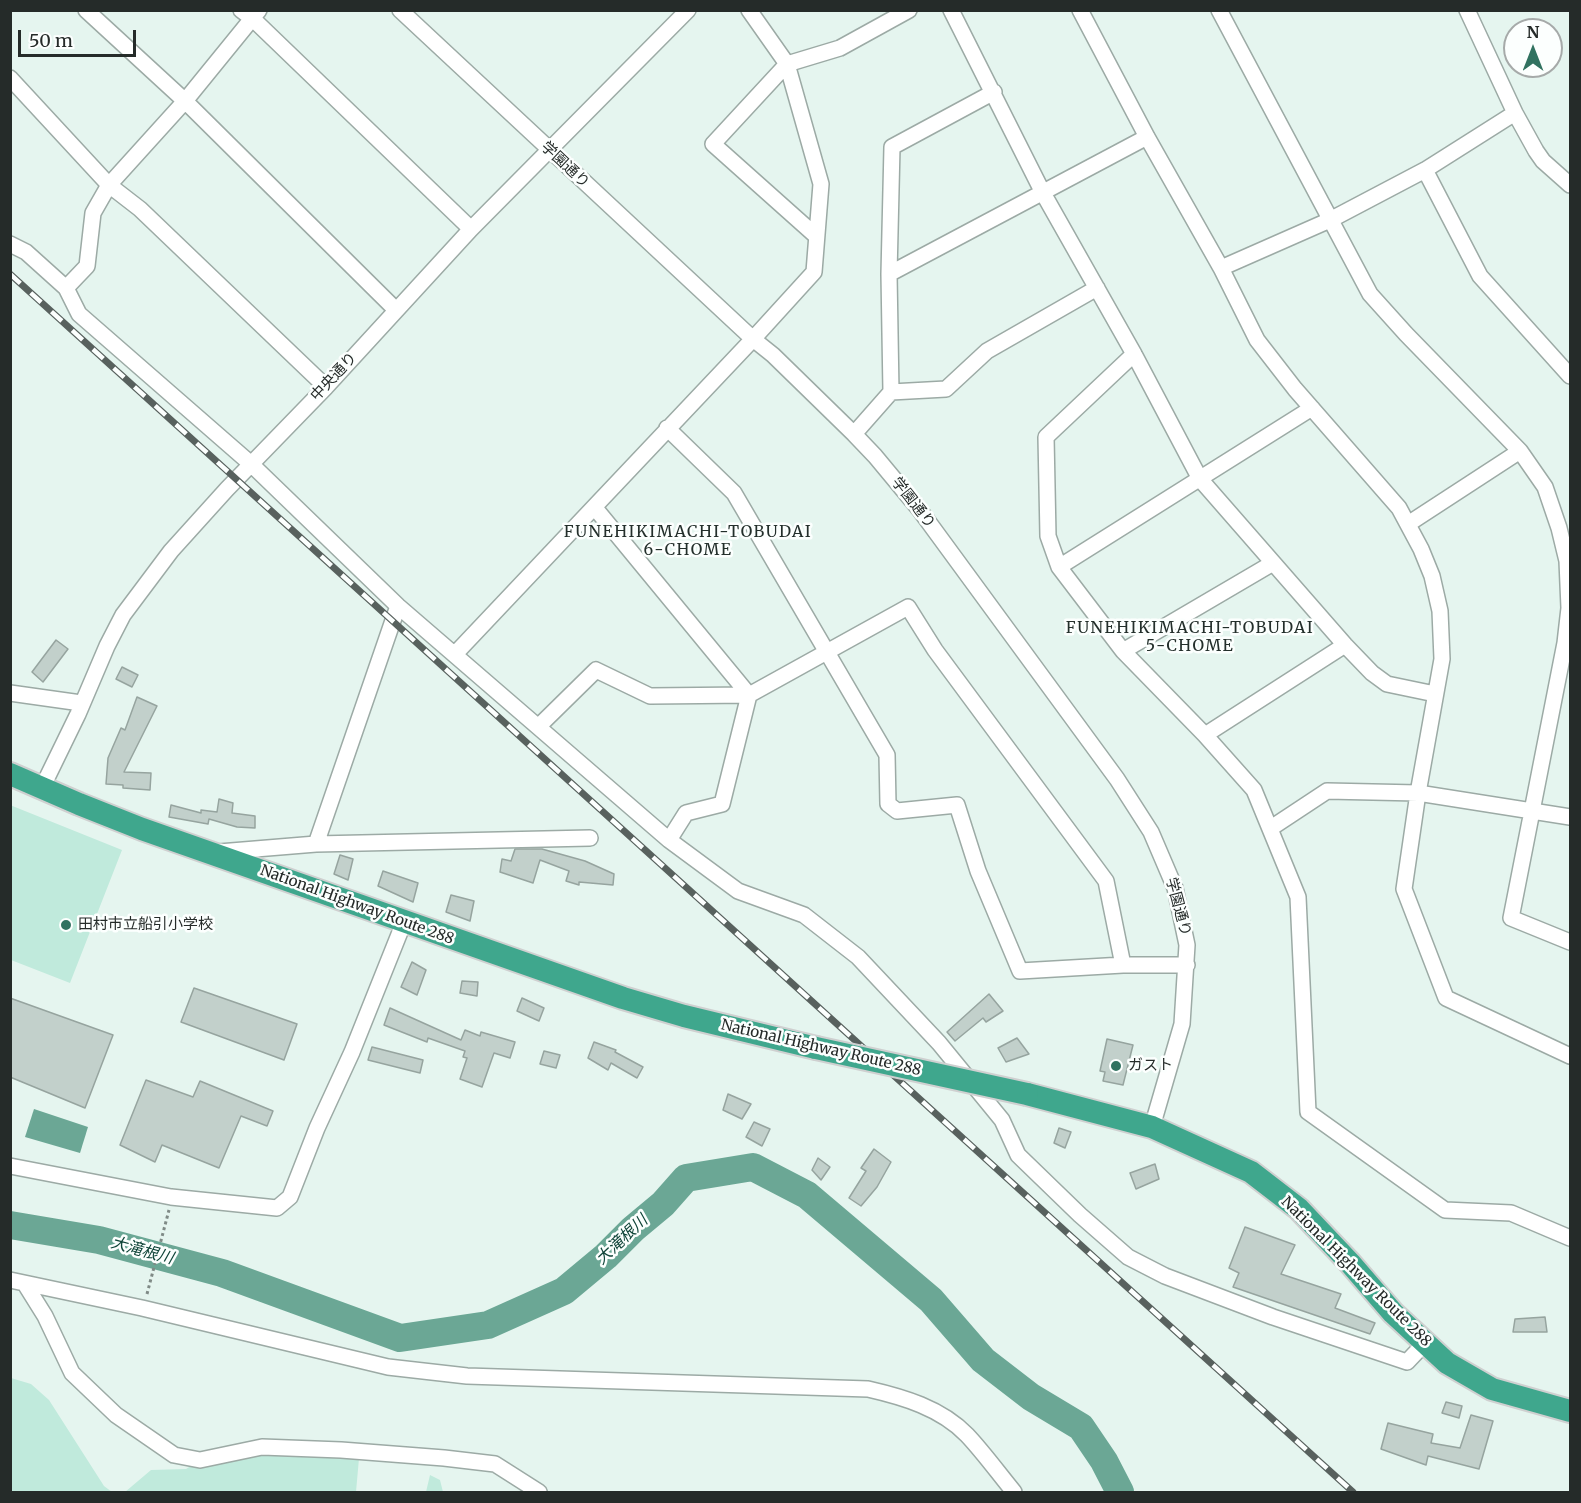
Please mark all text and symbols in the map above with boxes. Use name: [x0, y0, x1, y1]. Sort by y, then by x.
scale bar: [21, 18, 140, 56]
north arrow: [1503, 18, 1563, 78]
text: N: [1527, 22, 1539, 42]
text: 50 m: [29, 29, 73, 52]
street label: 学園通り: [537, 138, 593, 192]
street label: 中央通り: [307, 349, 361, 405]
street label: 学園通り: [887, 474, 939, 532]
district label: FUNEHIKIMACHI-TOBUDAI 6-CHOME: [564, 522, 812, 560]
district label: FUNEHIKIMACHI-TOBUDAI 5-CHOME: [1066, 618, 1314, 656]
street label: National Highway Route 288: [258, 862, 456, 948]
street label: 学園通り: [1162, 876, 1194, 938]
place label: 田村市立船引小学校: [78, 916, 213, 934]
marker: 田村市立船引小学校: [59, 918, 73, 932]
street label: National Highway Route 288: [719, 1016, 923, 1080]
place label: ガスト: [1128, 1057, 1173, 1075]
marker: ガスト: [1109, 1059, 1123, 1073]
street label: National Highway Route 288: [1277, 1193, 1435, 1351]
water label: 大滝根川: [592, 1211, 652, 1269]
water label: 大滝根川: [109, 1233, 175, 1269]

